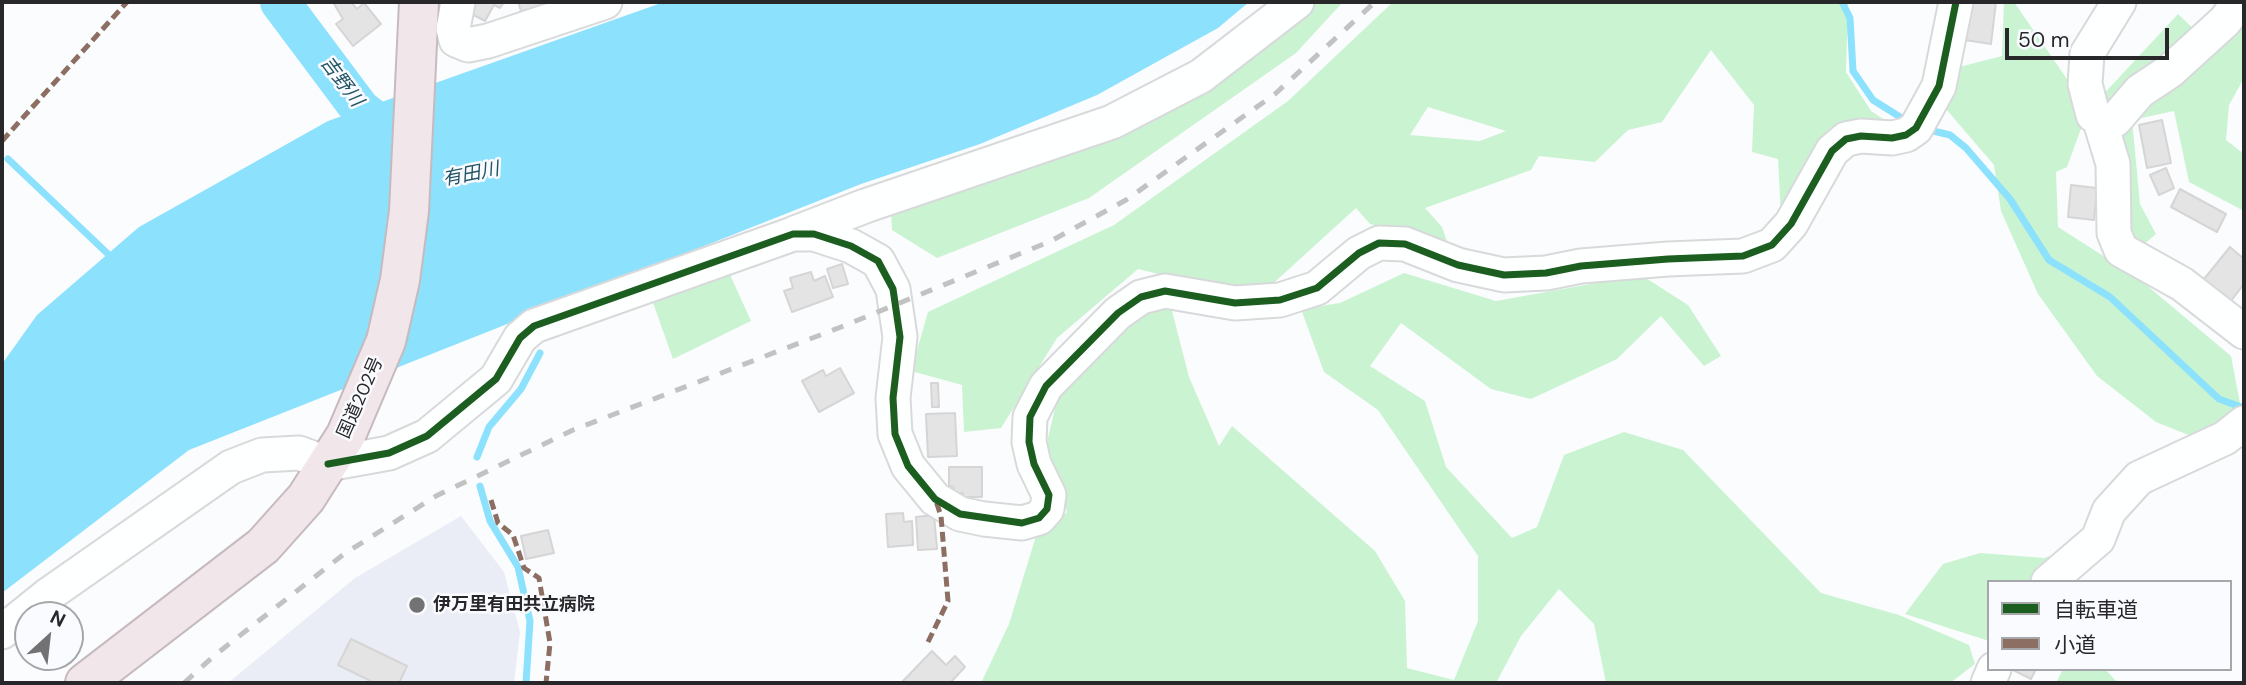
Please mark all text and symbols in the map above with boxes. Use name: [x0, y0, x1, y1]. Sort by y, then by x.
scale bar: [2008, 14, 2172, 58]
text: 50 m: [2018, 26, 2069, 54]
water label: 吉野川: [315, 52, 367, 112]
water label: 有田川: [441, 158, 501, 192]
street label: 国道202号: [334, 354, 388, 442]
legend: [1987, 580, 2232, 671]
place label: 伊万里有田共立病院: [433, 594, 595, 616]
marker: 伊万里有田共立病院: [407, 595, 427, 615]
text: 自転車道: [2054, 596, 2138, 624]
north arrow: [14, 601, 84, 671]
text: N: [46, 604, 70, 633]
text: 小道: [2054, 631, 2096, 659]

